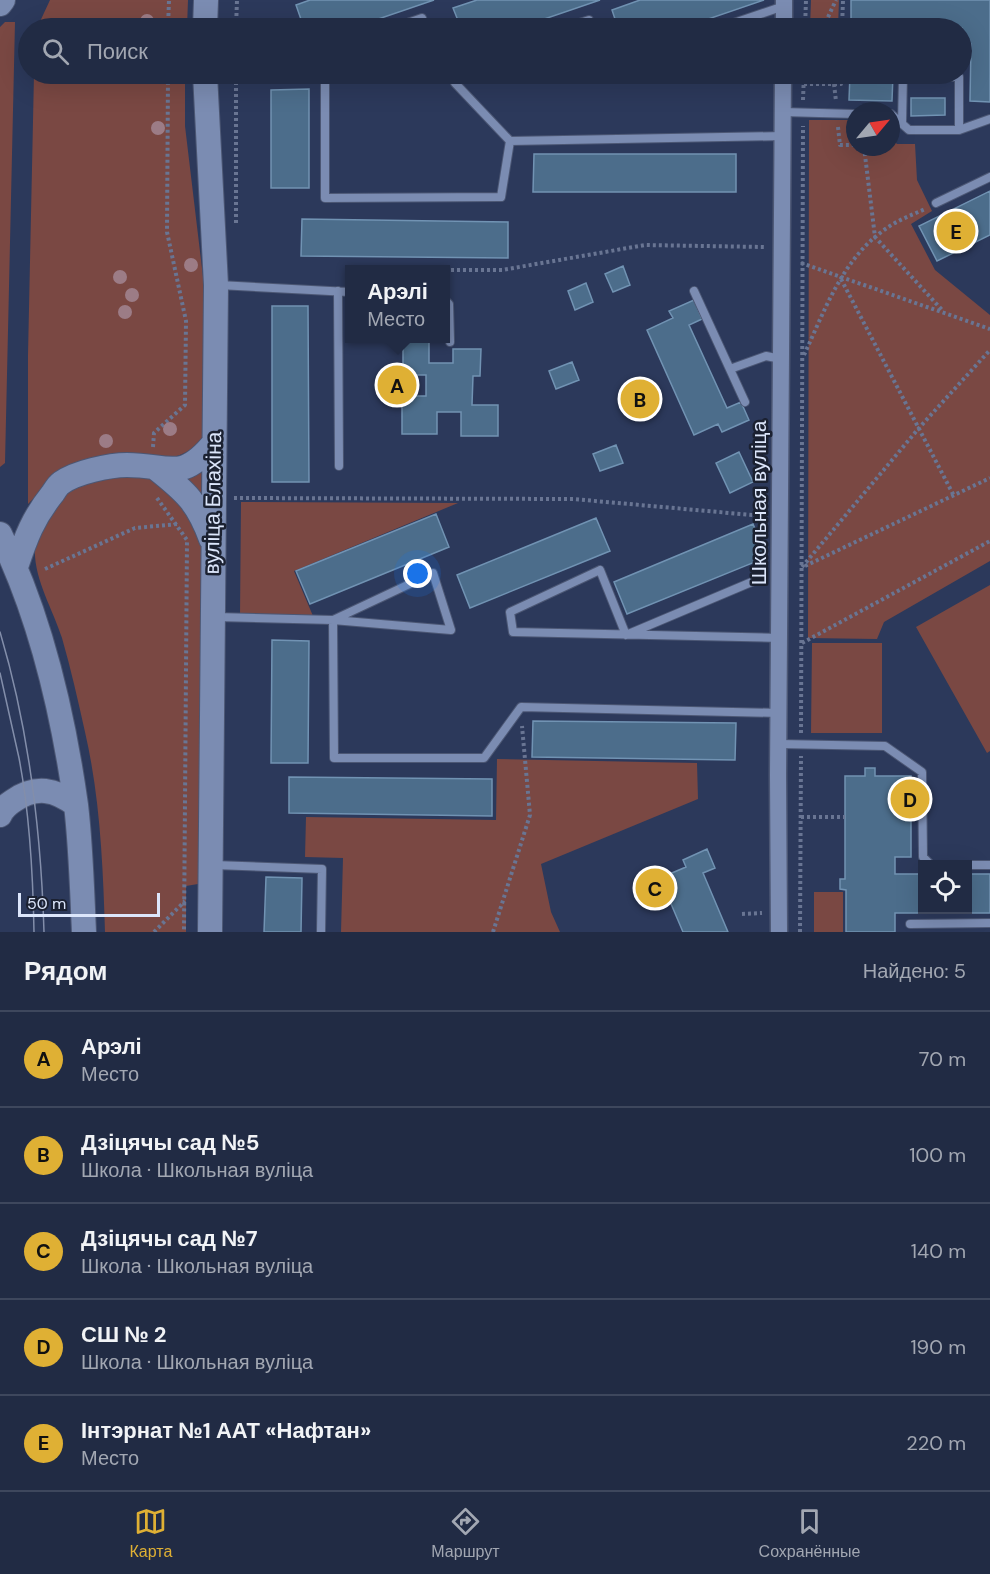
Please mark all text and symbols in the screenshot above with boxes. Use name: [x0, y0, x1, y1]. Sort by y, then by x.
search box: [18, 18, 972, 84]
icon: search: [39, 35, 72, 68]
text: Поиск: [87, 37, 148, 66]
north arrow: [846, 102, 900, 156]
pin: E: [936, 208, 976, 254]
popup: [345, 265, 450, 343]
text: Арэлі: [367, 277, 428, 306]
text: Место: [367, 306, 425, 332]
pin: A: [378, 362, 416, 408]
pin: B: [620, 376, 660, 422]
street label: Школьная вуліца: [745, 420, 773, 585]
street label: вуліца Блахіна: [198, 431, 228, 575]
your location: [403, 559, 432, 588]
pin: D: [890, 776, 930, 822]
map controls: [918, 860, 972, 914]
button: locate: [918, 860, 972, 914]
pin: C: [636, 866, 674, 910]
scale bar: [18, 890, 160, 917]
text: 50 m: [27, 893, 66, 914]
text: Рядом: [24, 954, 107, 988]
text: Найдено: 5: [863, 958, 966, 984]
text: Арэлі: [81, 1032, 142, 1061]
text: A: [36, 1046, 51, 1072]
text: 70 m: [919, 1046, 966, 1072]
text: Место: [81, 1061, 139, 1087]
text: Дзіцячы сад №5: [81, 1128, 259, 1157]
text: B: [37, 1142, 50, 1168]
text: 100 m: [909, 1142, 966, 1168]
text: Школа · Школьная вуліца: [81, 1157, 313, 1183]
text: Дзіцячы сад №7: [81, 1224, 258, 1253]
text: C: [36, 1238, 51, 1264]
text: 140 m: [911, 1238, 966, 1264]
text: Школа · Школьная вуліца: [81, 1253, 313, 1279]
text: СШ № 2: [81, 1320, 167, 1349]
text: D: [36, 1334, 51, 1360]
text: 190 m: [910, 1334, 966, 1360]
text: Школа · Школьная вуліца: [81, 1349, 313, 1375]
text: Інтэрнат №1 ААТ «Нафтан»: [81, 1416, 371, 1445]
text: E: [38, 1430, 49, 1456]
text: 220 m: [906, 1430, 966, 1456]
text: Место: [81, 1445, 139, 1471]
tab: Карта: [130, 1505, 172, 1562]
tab: Маршрут: [431, 1505, 500, 1562]
tab: Сохранённые: [759, 1505, 860, 1562]

